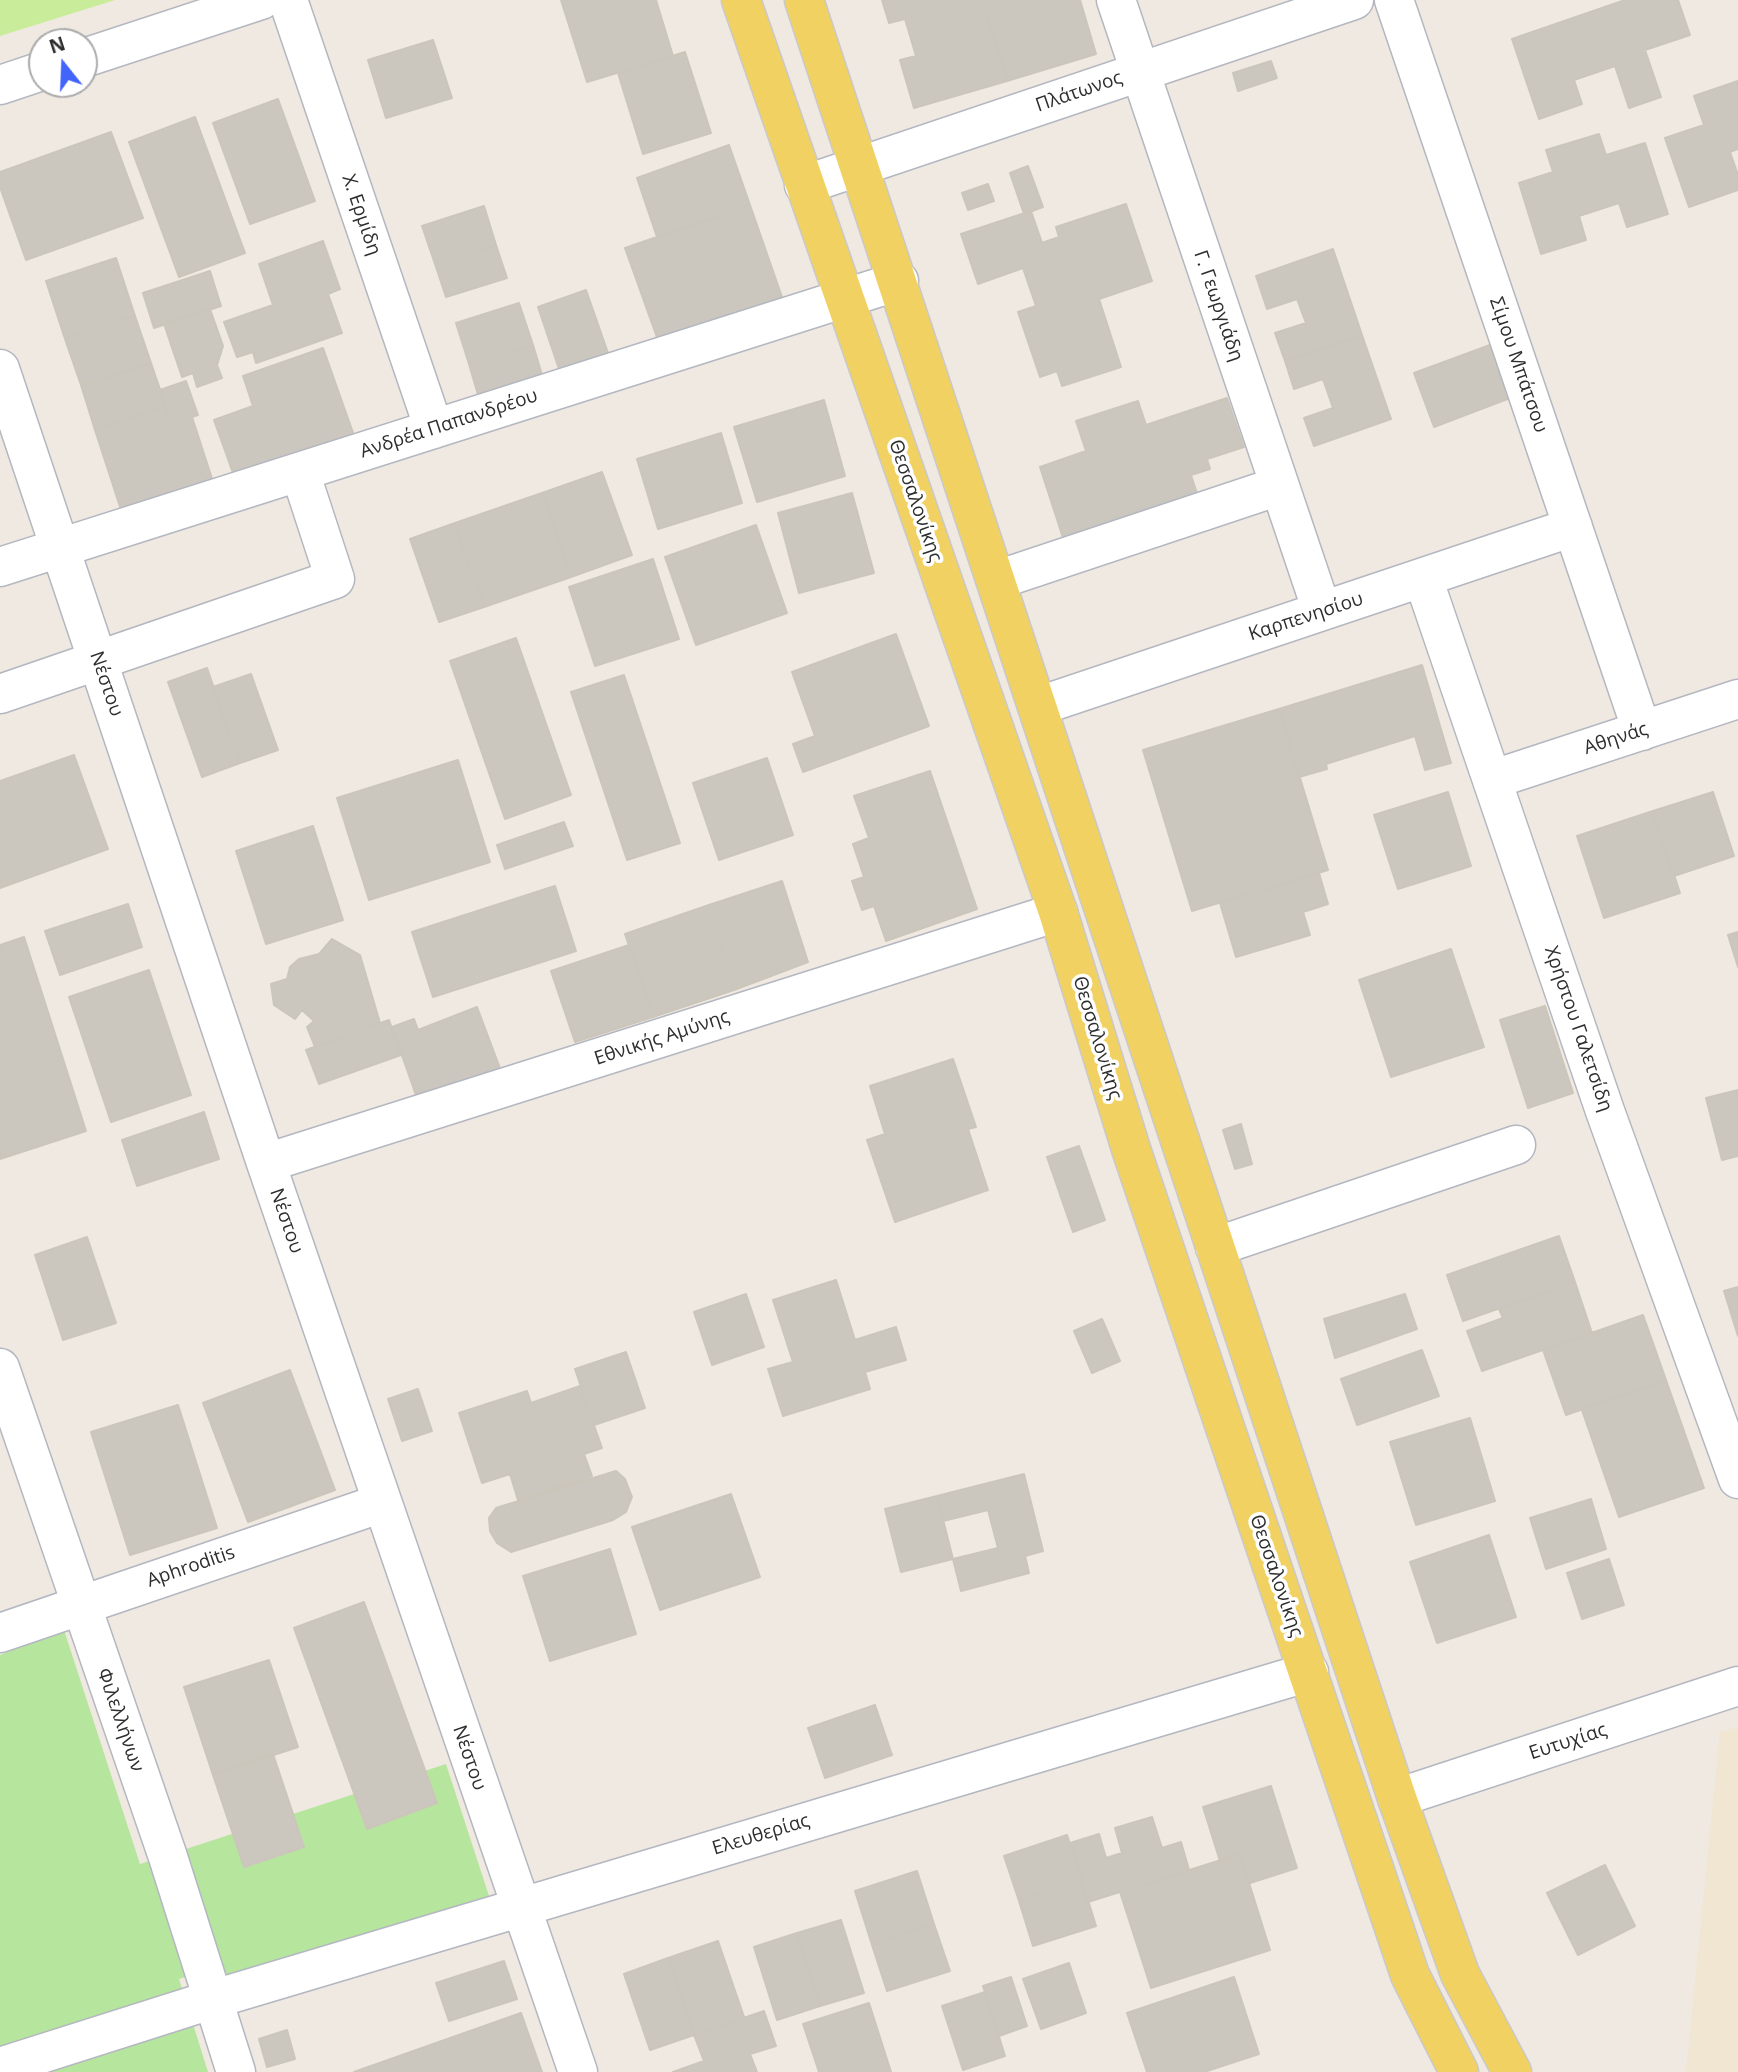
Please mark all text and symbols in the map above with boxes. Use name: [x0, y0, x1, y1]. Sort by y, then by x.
north arrow: [28, 28, 98, 98]
text: N: [46, 30, 68, 60]
street label: Πλάτωνος: [1033, 67, 1125, 117]
street label: Χ. Ερμίδη: [337, 172, 385, 258]
street label: Γ. Γεωργιάδη: [1188, 248, 1248, 364]
street label: Σίμου Μπάτσου: [1484, 294, 1552, 436]
street label: Ανδρέα Παπανδρέου: [357, 385, 541, 463]
street label: Θεσσαλονίκης: [883, 437, 947, 565]
street label: Καρπενησίου: [1246, 588, 1366, 646]
street label: Νέστου: [84, 649, 128, 719]
street label: Αθηνάς: [1581, 718, 1651, 760]
street label: Χρήστου Γαλετσίδη: [1539, 943, 1617, 1115]
street label: Θεσσαλονίκης: [1067, 974, 1127, 1102]
street label: Εθνικής Αμύνης: [592, 1005, 732, 1071]
street label: Νέστου: [264, 1186, 308, 1256]
street label: Θεσσαλονίκης: [1244, 1512, 1308, 1640]
street label: Aphroditis: [144, 1541, 238, 1593]
street label: Φιλελλήνων: [92, 1665, 148, 1775]
street label: Ευτυχίας: [1526, 1719, 1610, 1765]
street label: Νέστου: [447, 1723, 491, 1793]
street label: Ελευθερίας: [710, 1809, 812, 1861]

